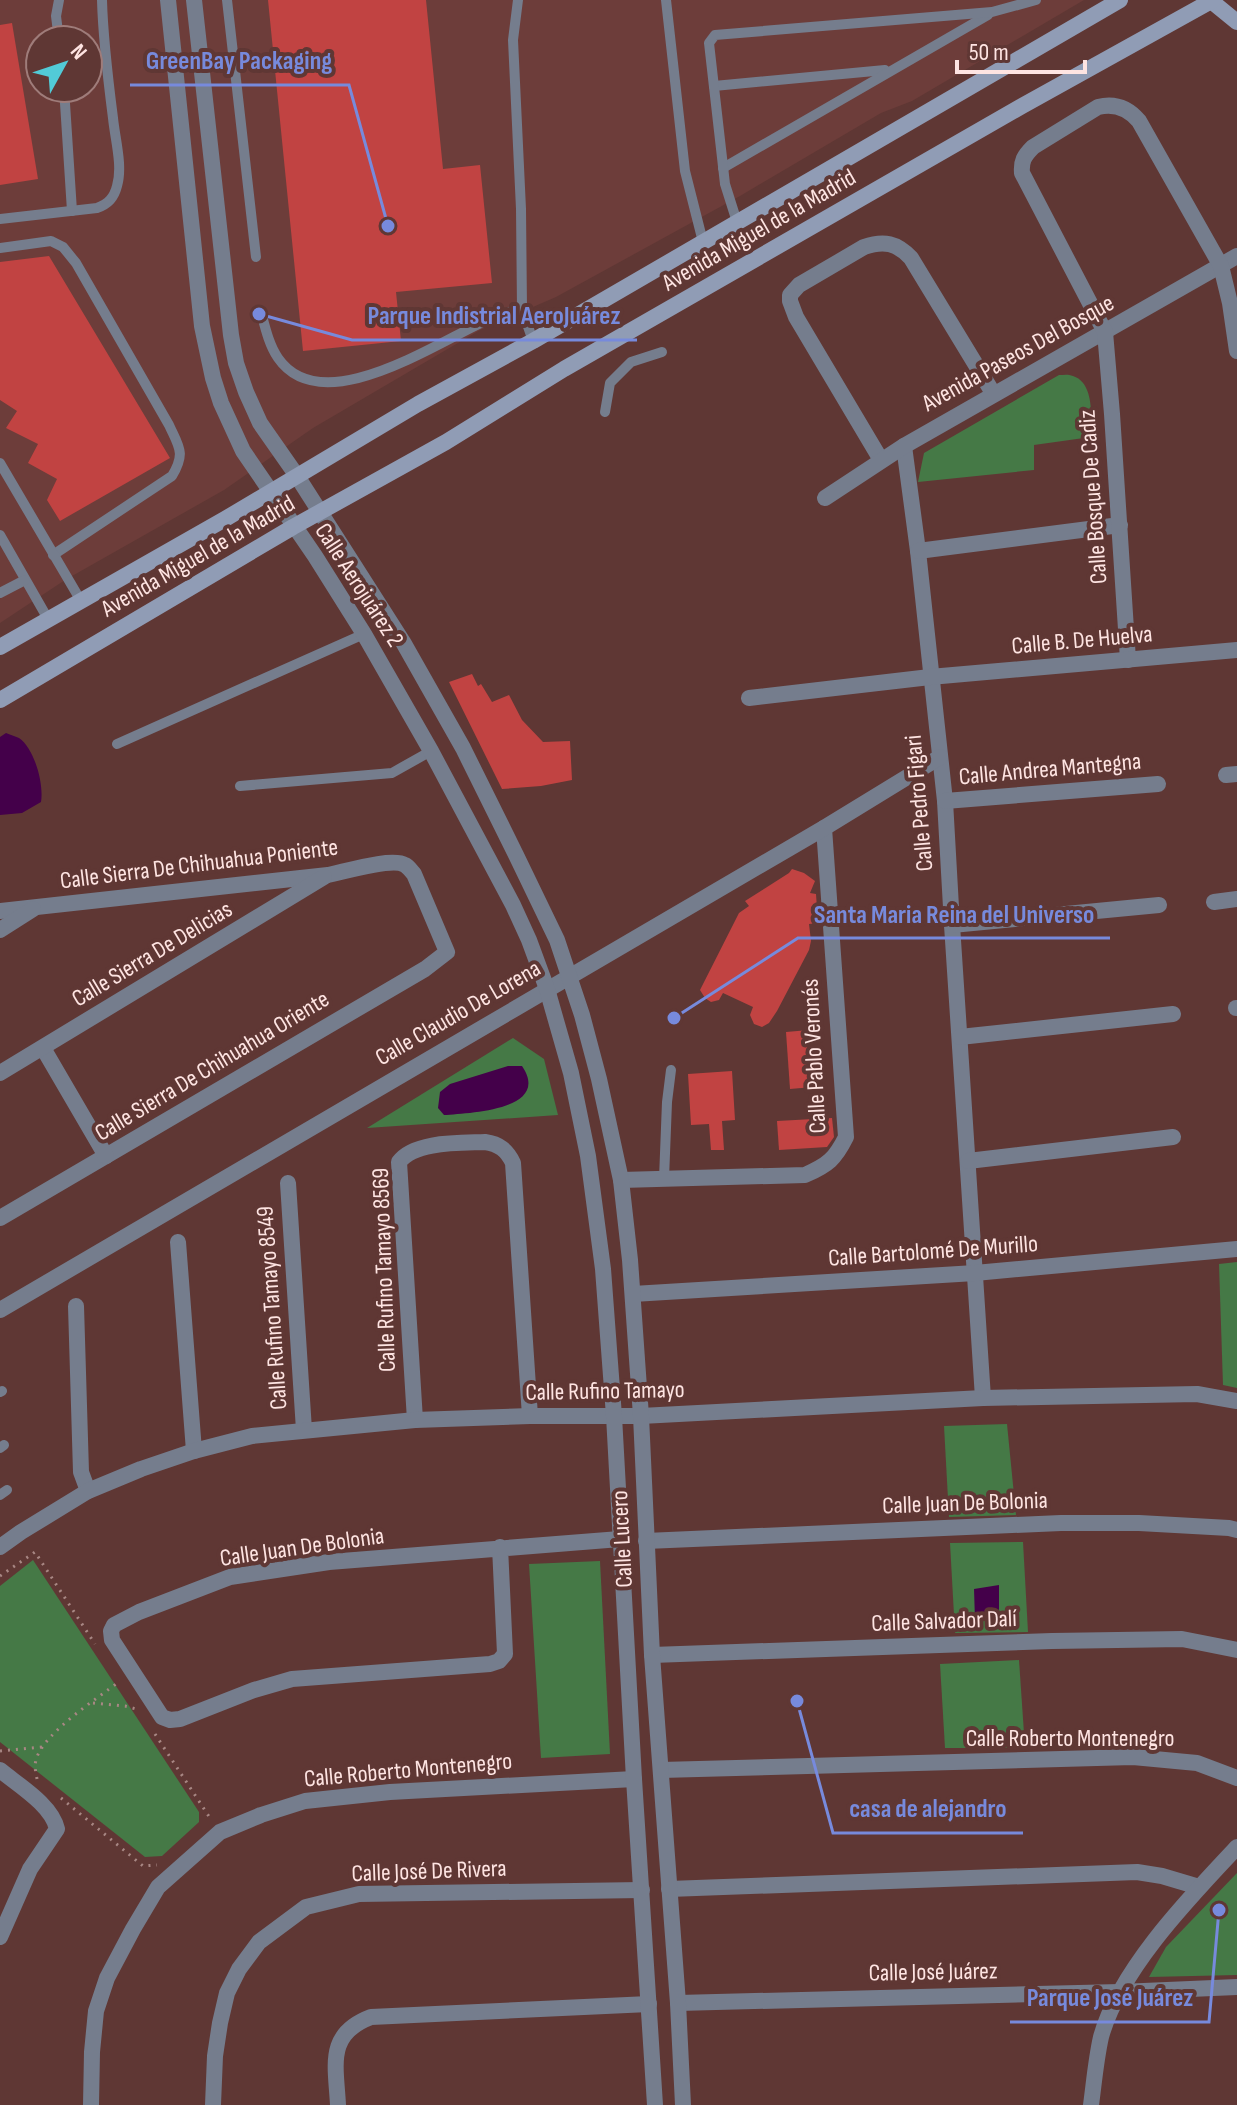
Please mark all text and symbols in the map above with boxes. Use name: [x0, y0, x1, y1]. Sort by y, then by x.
north arrow: [24, 24, 104, 104]
scale bar: [957, 24, 1085, 74]
callout: GreenBay Packaging: [130, 35, 349, 85]
text: 50 m: [969, 38, 1009, 67]
text: N: [64, 39, 92, 65]
text: GreenBay Packaging: [146, 46, 332, 77]
street label: Avenida Miguel de la Madrid: [656, 163, 861, 298]
street label: Avenida Paseos Del Bosque: [916, 288, 1119, 418]
callout: Parque Indistrial AeroJuárez: [352, 290, 637, 340]
text: Parque Indistrial AeroJuárez: [368, 301, 620, 332]
street label: Calle Bosque De Cadiz: [1072, 409, 1114, 585]
street label: Avenida Miguel de la Madrid: [95, 489, 300, 624]
street label: Calle Aerojuárez 2: [308, 518, 410, 652]
street label: Calle B. De Huelva: [1010, 619, 1154, 661]
street label: Calle Pedro Figari: [899, 734, 939, 872]
street label: Calle Andrea Mantegna: [958, 747, 1142, 791]
street label: Calle Sierra De Chihuahua Poniente: [58, 833, 340, 895]
callout: Santa Maria Reina del Universo: [798, 888, 1110, 938]
street label: Calle Sierra De Delicias: [67, 895, 237, 1013]
text: Santa Maria Reina del Universo: [814, 900, 1094, 931]
street label: Calle Claudio De Lorena: [370, 954, 546, 1072]
street label: Calle Pablo Veronés: [795, 978, 833, 1134]
street label: Calle Sierra De Chihuahua Oriente: [90, 984, 334, 1148]
street label: Calle Rufino Tamayo 8569: [366, 1167, 402, 1373]
street label: Calle Rufino Tamayo 8549: [250, 1205, 294, 1411]
street label: Calle Bartolomé De Murillo: [827, 1229, 1039, 1273]
street label: Calle Rufino Tamayo: [525, 1375, 685, 1407]
street label: Calle Juan De Bolonia: [882, 1486, 1048, 1520]
street label: Calle Lucero: [605, 1490, 639, 1588]
street label: Calle Juan De Bolonia: [218, 1521, 386, 1573]
street label: Calle Salvador Dalí: [871, 1604, 1018, 1638]
street label: Calle Roberto Montenegro: [966, 1724, 1174, 1753]
street label: Calle Roberto Montenegro: [303, 1746, 513, 1794]
callout: casa de alejandro: [833, 1783, 1023, 1833]
text: casa de alejandro: [849, 1794, 1007, 1825]
street label: Calle José De Rivera: [351, 1854, 507, 1888]
street label: Calle José Juárez: [868, 1956, 998, 1988]
callout: Parque José Juárez: [1010, 1972, 1209, 2022]
text: Parque José Juárez: [1027, 1983, 1193, 2014]

